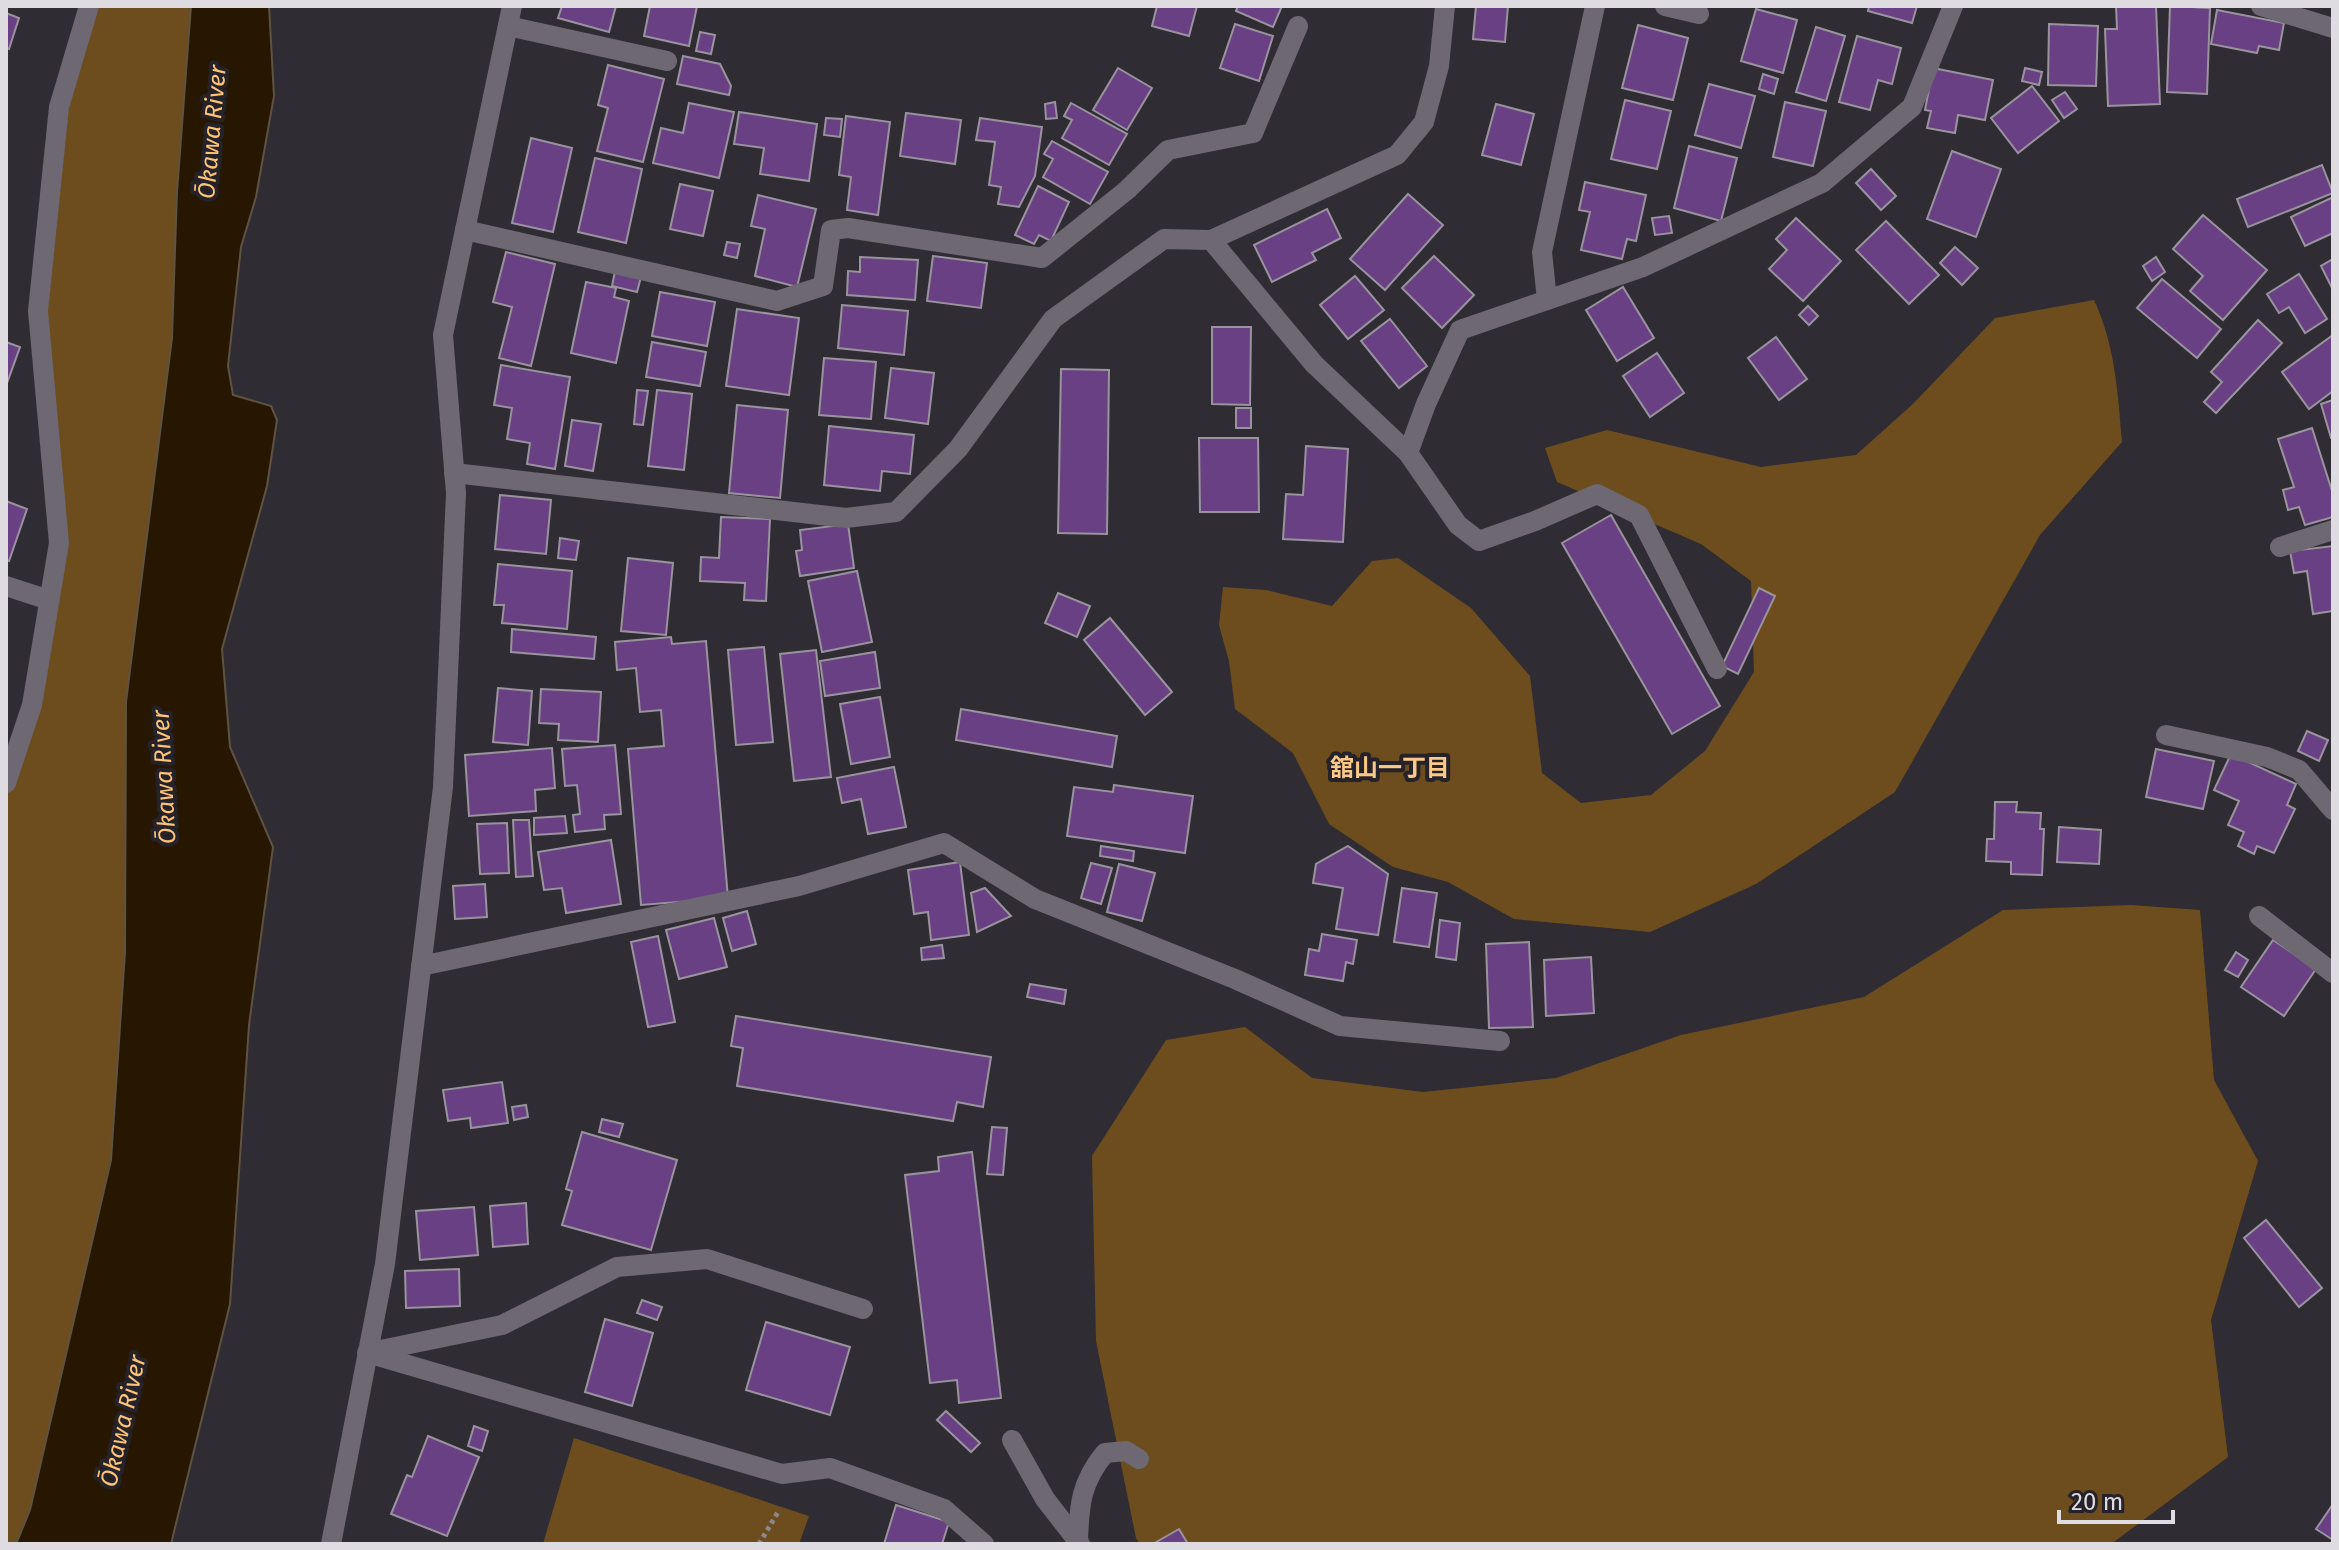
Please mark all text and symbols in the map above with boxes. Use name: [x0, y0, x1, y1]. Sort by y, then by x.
water label: Ōkawa River: [192, 63, 232, 200]
water label: Ōkawa River: [146, 708, 181, 845]
district label: 舘山一丁目: [1330, 754, 1450, 782]
water label: Ōkawa River: [94, 1352, 152, 1490]
scale bar: [2059, 1474, 2173, 1524]
text: 20 m: [2071, 1488, 2123, 1516]

